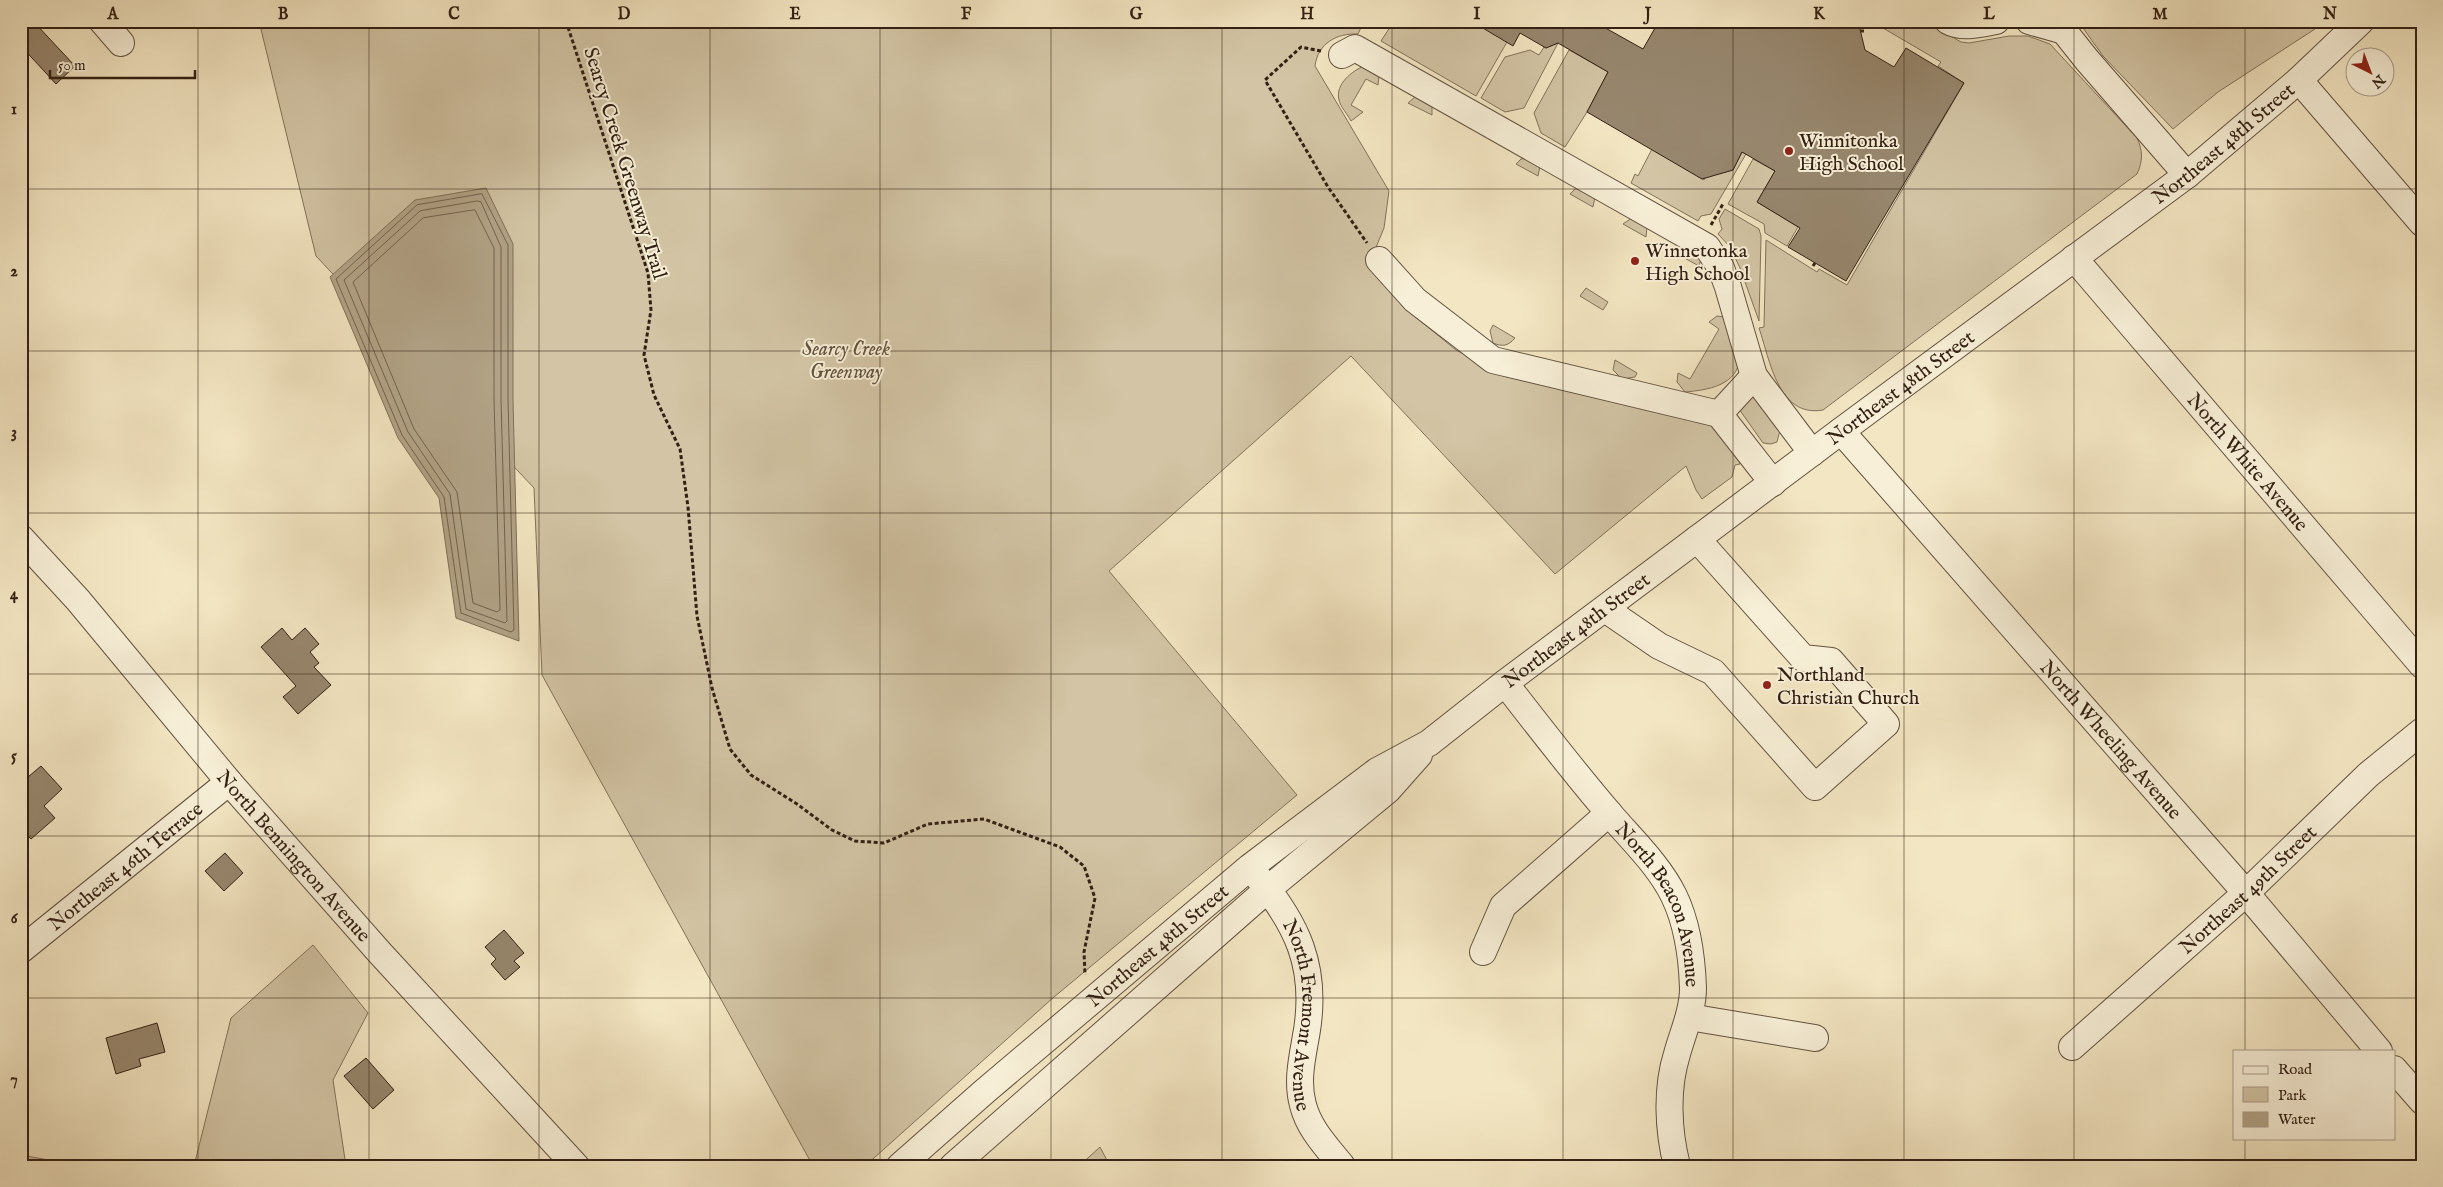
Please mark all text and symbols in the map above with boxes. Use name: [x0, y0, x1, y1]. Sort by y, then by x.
text: A: [107, 5, 120, 25]
text: B: [278, 5, 289, 25]
text: C: [448, 5, 460, 25]
text: D: [618, 5, 631, 25]
text: E: [789, 5, 801, 25]
text: F: [961, 5, 972, 25]
text: G: [1130, 5, 1143, 25]
text: H: [1300, 5, 1314, 25]
text: I: [1474, 5, 1481, 25]
text: J: [1643, 5, 1652, 25]
text: K: [1813, 5, 1826, 25]
text: L: [1983, 5, 1995, 25]
text: M: [2152, 5, 2168, 25]
text: N: [2322, 5, 2337, 25]
street label: Searcy Creek Greenway Trail: [577, 45, 672, 283]
scale bar: [50, 48, 195, 80]
north arrow: [2346, 48, 2396, 98]
text: 50 m: [58, 56, 86, 75]
text: N: [2368, 70, 2389, 92]
street label: Northeast 48th Street: [2148, 78, 2301, 210]
text: 1: [11, 100, 17, 120]
place label: Winnitonka High School: [1799, 129, 1904, 177]
marker: Winnitonka High School: [1783, 145, 1795, 157]
place label: Winnetonka High School: [1645, 239, 1750, 287]
marker: Winnetonka High School: [1629, 255, 1641, 267]
text: 2: [10, 262, 18, 282]
street label: Northeast 48th Street: [1822, 325, 1980, 451]
park label: Searcy Creek Greenway: [802, 337, 890, 385]
street label: North White Avenue: [2181, 388, 2313, 537]
text: 3: [11, 423, 17, 443]
street label: Northeast 48th Street: [1498, 568, 1655, 694]
text: 4: [10, 585, 19, 605]
street label: North Wheeling Avenue: [2034, 656, 2187, 825]
place label: Northland Christian Church: [1777, 663, 1920, 711]
marker: Northland Christian Church: [1761, 679, 1773, 691]
text: 5: [11, 747, 17, 767]
street label: North Bennington Avenue: [210, 766, 375, 948]
street label: Northeast 46th Terrace: [44, 797, 209, 937]
street label: North Beacon Avenue: [1609, 818, 1704, 988]
street label: Northeast 49th Street: [2175, 820, 2323, 960]
street label: Northeast 48th Street: [1082, 879, 1234, 1013]
text: 6: [11, 909, 19, 929]
street label: North Fremont Avenue: [1276, 915, 1321, 1114]
legend: [2233, 1050, 2396, 1140]
text: Road: [2278, 1060, 2313, 1079]
text: 7: [10, 1070, 18, 1090]
text: Park: [2278, 1086, 2308, 1105]
text: Water: [2278, 1110, 2316, 1129]

